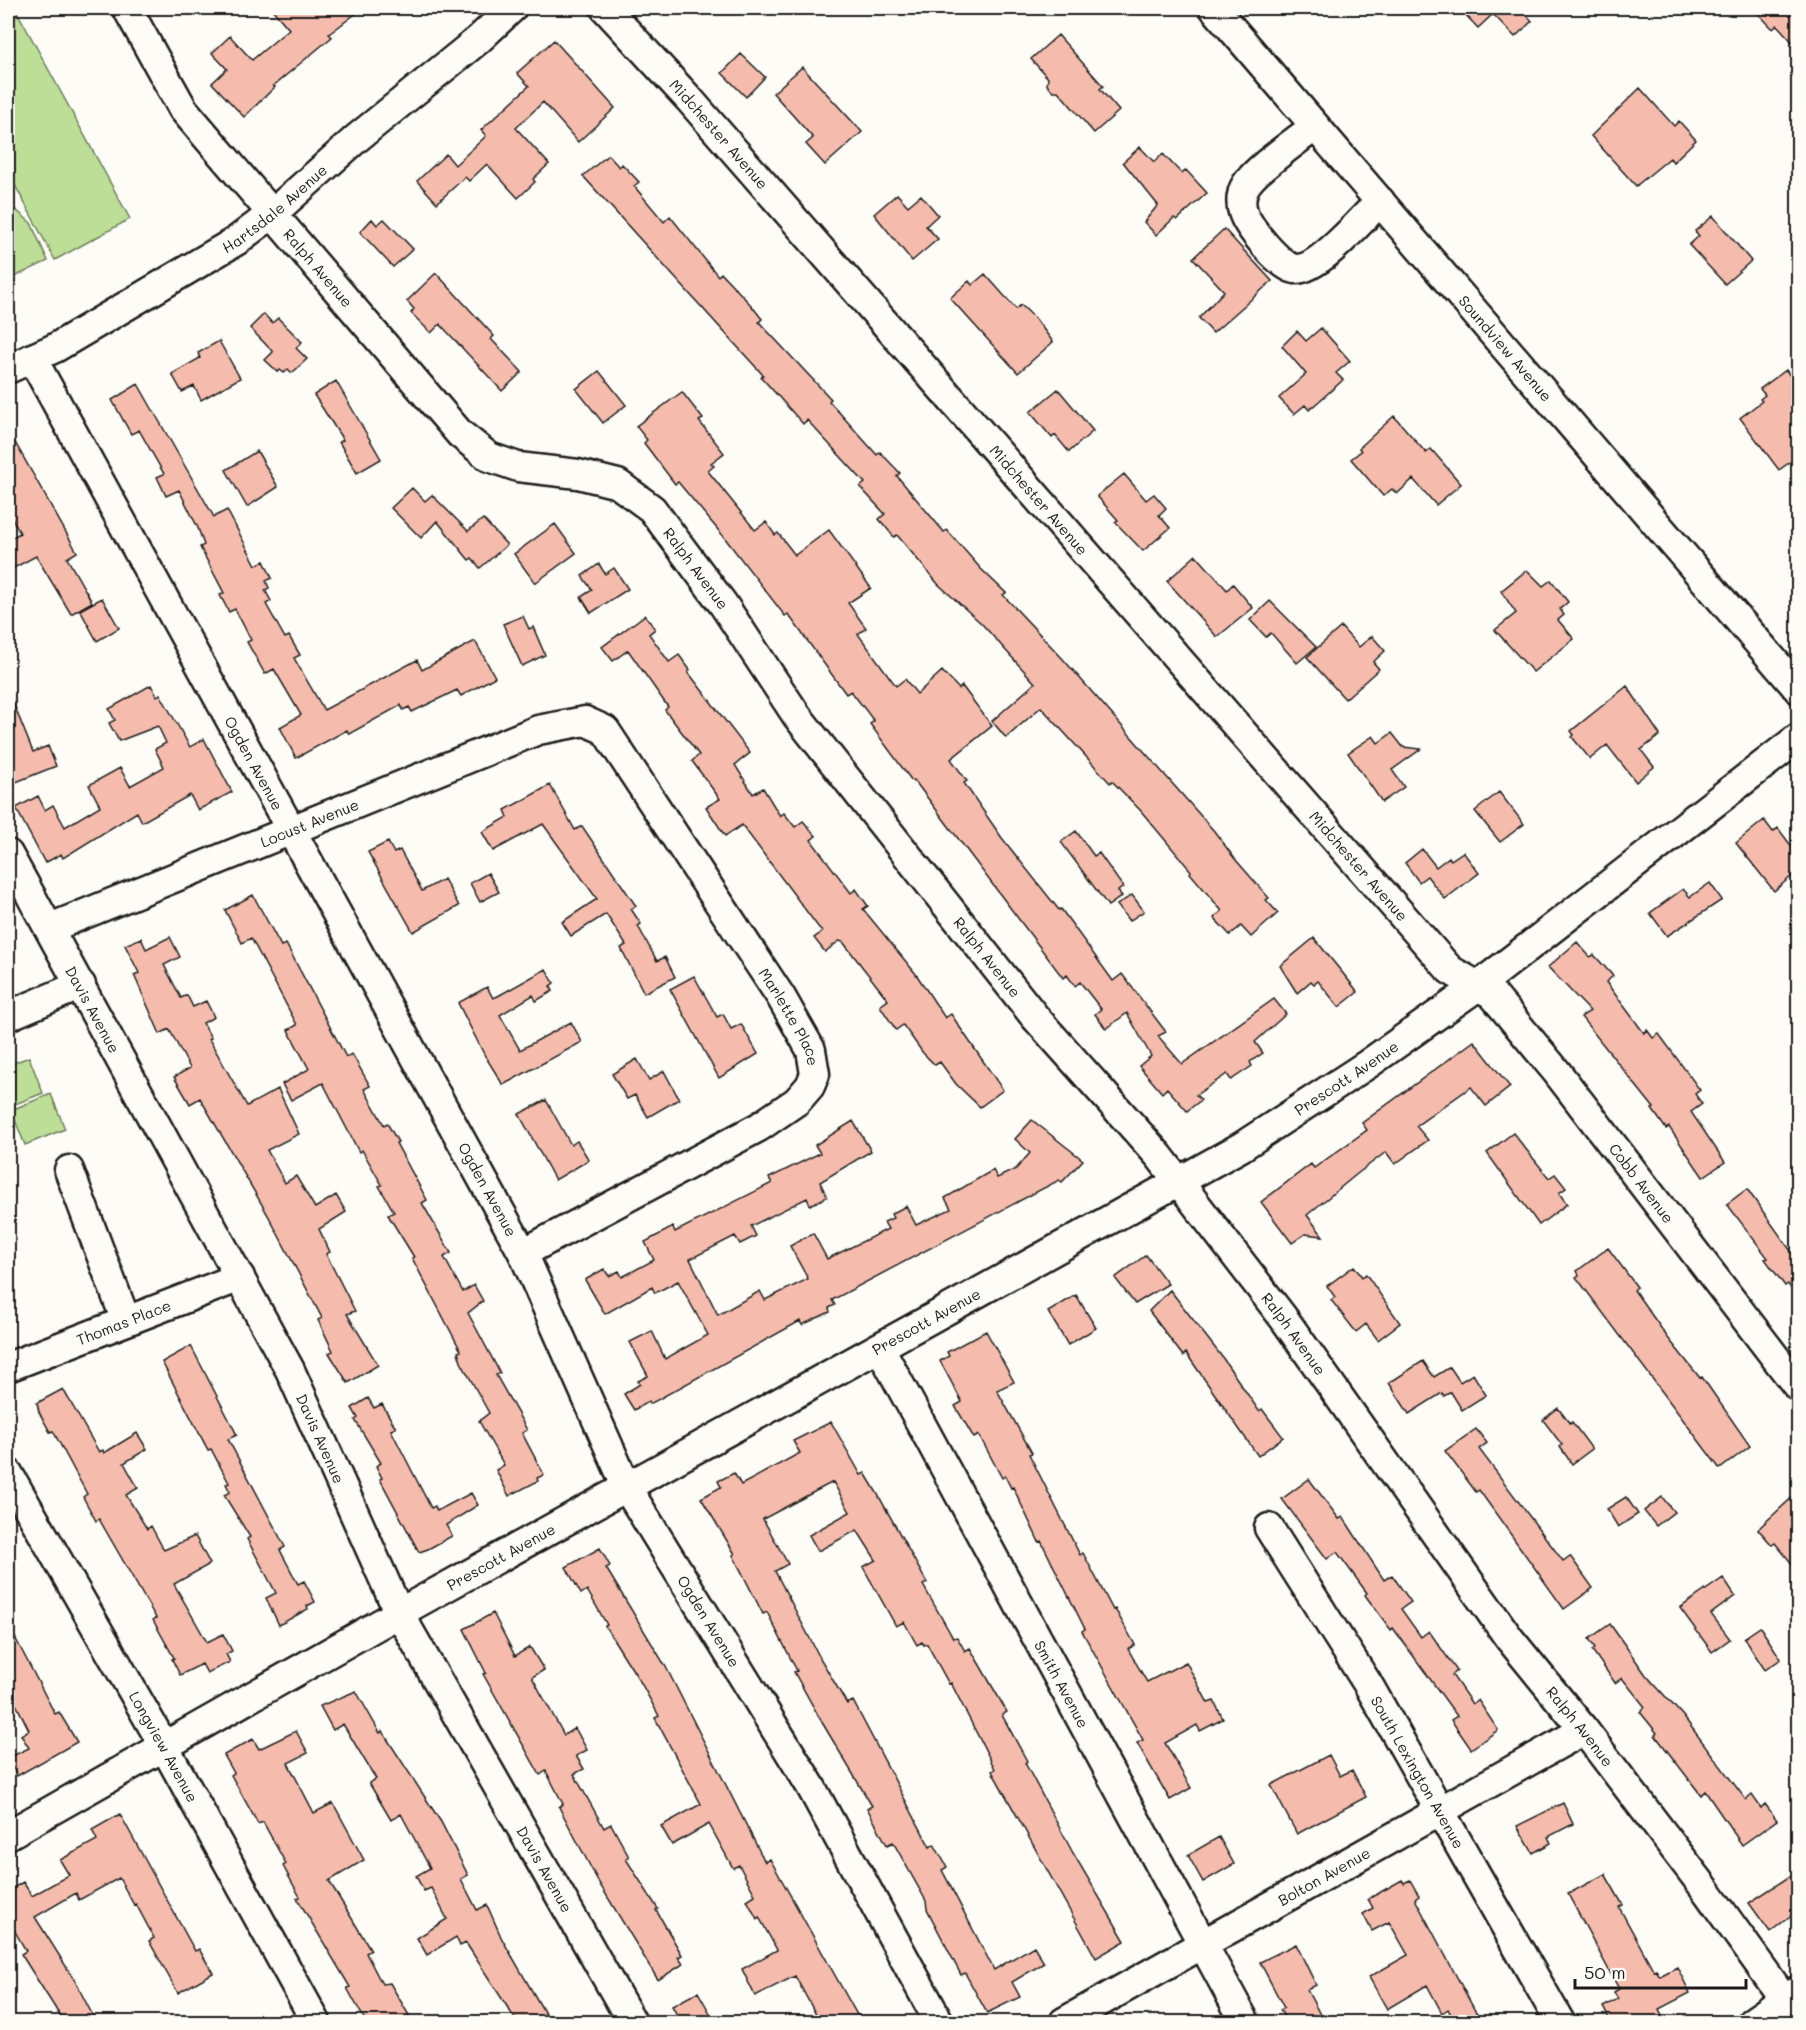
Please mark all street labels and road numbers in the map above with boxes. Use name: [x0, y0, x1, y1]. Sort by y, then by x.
street label: Midchester Avenue: [665, 75, 773, 193]
street label: Hartsdale Avenue: [218, 160, 331, 257]
street label: Ralph Avenue: [279, 224, 357, 311]
street label: Soundview Avenue: [1455, 291, 1557, 405]
street label: Midchester Avenue: [985, 440, 1093, 559]
street label: Ralph Avenue: [659, 523, 733, 613]
street label: Ogden Avenue: [220, 712, 288, 814]
street label: Locust Avenue: [257, 794, 362, 852]
street label: Midchester Avenue: [1305, 806, 1413, 925]
street label: Ralph Avenue: [949, 913, 1025, 1001]
street label: Davis Avenue: [61, 962, 125, 1056]
street label: Marlette Place: [754, 964, 823, 1067]
street label: Prescott Avenue: [1290, 1036, 1402, 1120]
street label: Ogden Avenue: [454, 1139, 522, 1240]
street label: Cobb Avenue: [1605, 1139, 1679, 1227]
street label: Prescott Avenue: [868, 1283, 984, 1359]
street label: Ralph Avenue: [1257, 1288, 1331, 1379]
street label: Thomas Place: [74, 1295, 174, 1349]
street label: Davis Avenue: [292, 1390, 350, 1486]
street label: Prescott Avenue: [443, 1519, 559, 1595]
street label: Ogden Avenue: [673, 1571, 745, 1671]
street label: Smith Avenue: [1030, 1637, 1094, 1731]
street label: Ralph Avenue: [1542, 1682, 1618, 1770]
street label: Longview Avenue: [125, 1688, 203, 1806]
street label: South Lexington Avenue: [1367, 1692, 1469, 1852]
street label: Davis Avenue: [512, 1822, 577, 1916]
street label: Bolton Avenue: [1274, 1842, 1373, 1910]

